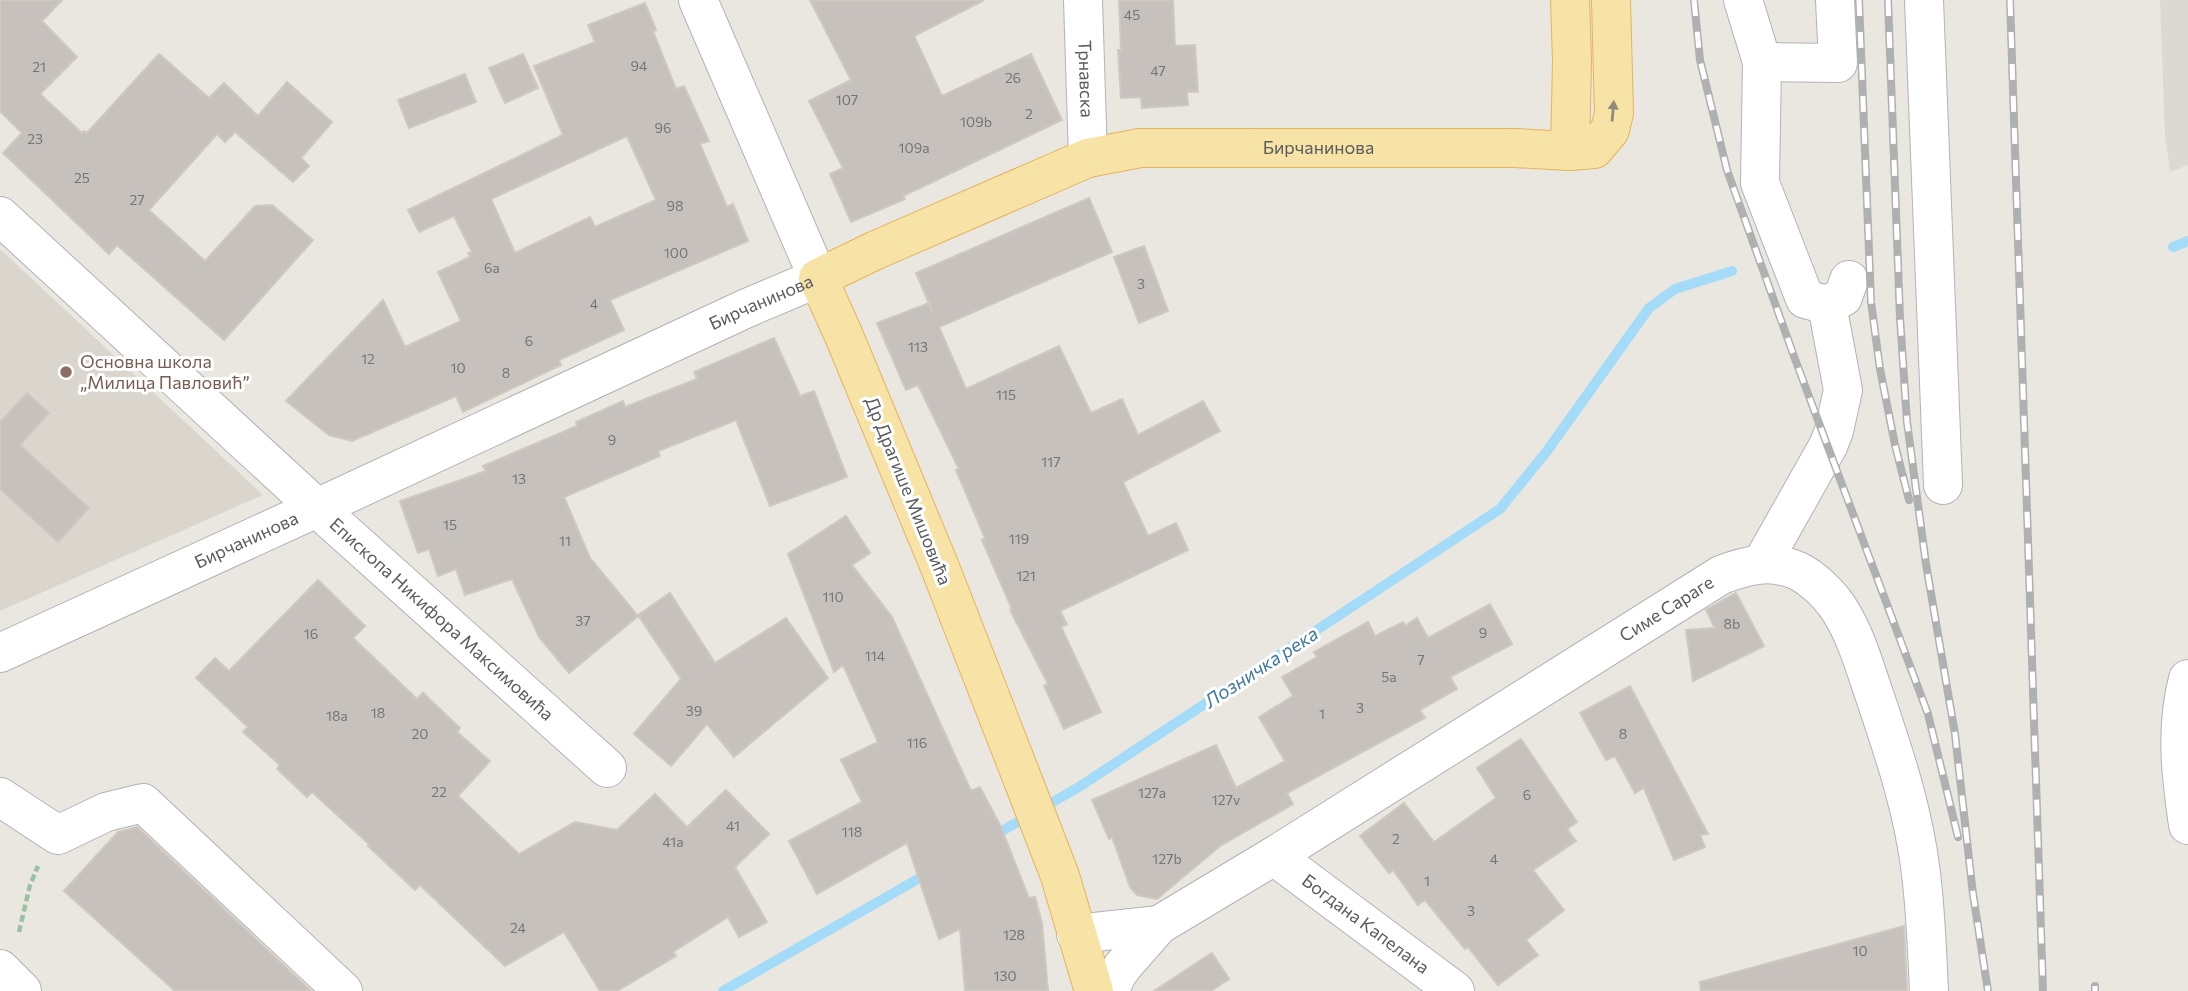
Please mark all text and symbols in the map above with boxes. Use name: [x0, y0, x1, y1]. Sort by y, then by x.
house number: 45: [1124, 6, 1140, 23]
street label: Трнавска: [1074, 40, 1099, 118]
house number: 94: [631, 57, 648, 74]
house number: 21: [32, 58, 46, 75]
house number: 47: [1150, 62, 1166, 79]
house number: 26: [1005, 69, 1021, 86]
house number: 107: [836, 91, 858, 108]
one-way arrow: [1608, 100, 1619, 122]
house number: 2: [1025, 105, 1033, 122]
house number: 109b: [960, 113, 992, 130]
house number: 96: [655, 119, 672, 136]
house number: 23: [27, 130, 43, 147]
street label: Бирчанинова: [1263, 136, 1374, 158]
house number: 109a: [899, 139, 929, 156]
house number: 25: [74, 169, 90, 186]
house number: 27: [129, 191, 145, 208]
house number: 98: [667, 197, 684, 214]
house number: 100: [664, 244, 688, 261]
house number: 6a: [484, 259, 500, 276]
street label: Бирчанинова: [705, 269, 816, 334]
house number: 3: [1137, 275, 1145, 292]
house number: 4: [590, 295, 599, 312]
house number: 6: [525, 332, 533, 349]
house number: 113: [908, 338, 928, 355]
place label: Основна школа „Милица Павловић”: [80, 350, 250, 393]
house number: 12: [361, 350, 375, 367]
house number: 10: [450, 359, 466, 376]
marker: Основна школа „Милица Павловић”: [58, 364, 74, 380]
house number: 8: [502, 364, 510, 381]
house number: 115: [996, 386, 1016, 403]
street label: Др Драгише Мишовића: [861, 393, 957, 588]
house number: 9: [608, 431, 616, 448]
house number: 117: [1041, 453, 1061, 470]
house number: 13: [512, 470, 526, 487]
street label: Бирчанинова: [191, 506, 301, 573]
street label: Епископа Никифора Максимовића: [325, 513, 559, 725]
house number: 15: [443, 516, 457, 533]
house number: 119: [1009, 530, 1029, 547]
house number: 11: [559, 532, 571, 549]
house number: 121: [1016, 567, 1036, 584]
street label: Симе Сараге: [1615, 570, 1718, 646]
house number: 110: [822, 588, 844, 605]
house number: 37: [575, 612, 591, 629]
house number: 8b: [1724, 615, 1740, 632]
water label: Лозничка река: [1199, 621, 1322, 713]
house number: 9: [1479, 624, 1487, 641]
house number: 16: [304, 625, 318, 642]
house number: 114: [865, 647, 886, 664]
house number: 7: [1417, 651, 1425, 668]
house number: 5a: [1381, 668, 1397, 685]
house number: 3: [1356, 699, 1364, 716]
house number: 39: [686, 702, 702, 719]
house number: 18: [371, 704, 385, 721]
house number: 1: [1319, 705, 1325, 722]
house number: 18a: [326, 707, 348, 724]
house number: 20: [412, 725, 428, 742]
house number: 8: [1619, 725, 1627, 742]
house number: 116: [907, 734, 927, 751]
house number: 22: [431, 783, 447, 800]
house number: 127a: [1138, 784, 1166, 801]
house number: 6: [1523, 786, 1531, 803]
house number: 127v: [1212, 791, 1240, 808]
house number: 41: [726, 817, 740, 834]
house number: 118: [842, 823, 862, 840]
house number: 2: [1392, 830, 1400, 847]
house number: 41a: [662, 833, 684, 850]
house number: 127b: [1152, 850, 1182, 867]
house number: 4: [1490, 850, 1499, 867]
street label: Богдана Капелана: [1298, 869, 1434, 978]
house number: 1: [1424, 872, 1430, 889]
house number: 3: [1467, 902, 1475, 919]
house number: 24: [510, 919, 527, 936]
house number: 128: [1003, 926, 1025, 943]
house number: 10: [1852, 942, 1868, 959]
house number: 130: [993, 967, 1017, 984]

